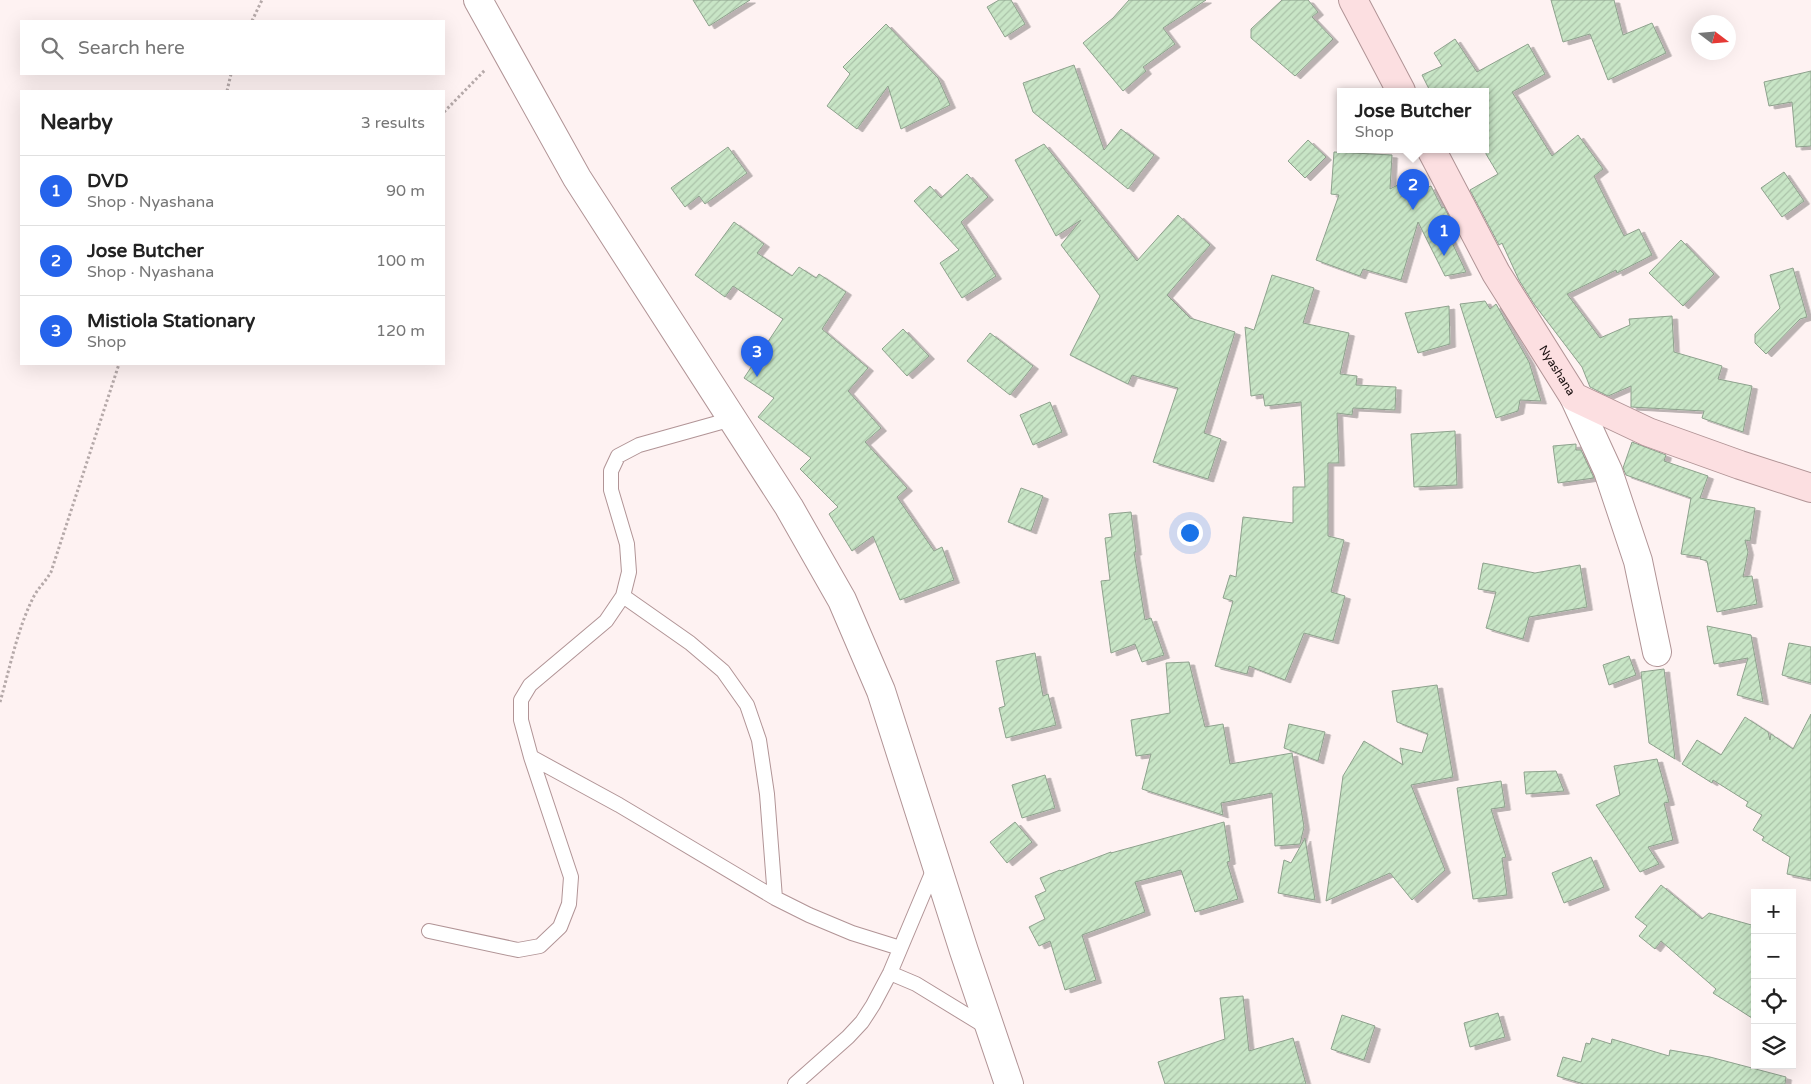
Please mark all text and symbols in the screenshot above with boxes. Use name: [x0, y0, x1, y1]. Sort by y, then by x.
north arrow: [1691, 15, 1736, 60]
search box: [20, 20, 445, 75]
icon: search: [38, 34, 66, 62]
text: Search here: [78, 37, 185, 59]
popup: [1337, 88, 1489, 153]
text: Jose Butcher: [1355, 100, 1471, 122]
text: Nearby: [40, 110, 113, 135]
text: 3 results: [361, 113, 425, 133]
text: Shop: [1355, 122, 1394, 142]
pin: 2: [1397, 169, 1429, 210]
text: DVD: [87, 170, 128, 192]
text: 1: [51, 181, 61, 201]
text: 90 m: [386, 181, 425, 201]
text: Shop · Nyashana: [87, 192, 214, 212]
pin: 1: [1428, 215, 1460, 256]
text: Jose Butcher: [87, 240, 204, 262]
text: 2: [51, 251, 61, 271]
text: 100 m: [376, 251, 425, 271]
text: Shop · Nyashana: [87, 262, 214, 282]
text: Mistiola Stationary: [87, 310, 255, 332]
text: 3: [51, 321, 61, 341]
text: 120 m: [376, 321, 425, 341]
text: Shop: [87, 332, 126, 352]
pin: 3: [741, 336, 773, 377]
street label: Nyashana: [1536, 343, 1578, 398]
your location: [1177, 520, 1203, 546]
map controls: [1751, 889, 1796, 1069]
button: +: [1751, 889, 1796, 934]
button: −: [1751, 934, 1796, 979]
button: locate: [1751, 979, 1796, 1024]
button: layers: [1751, 1024, 1796, 1069]

